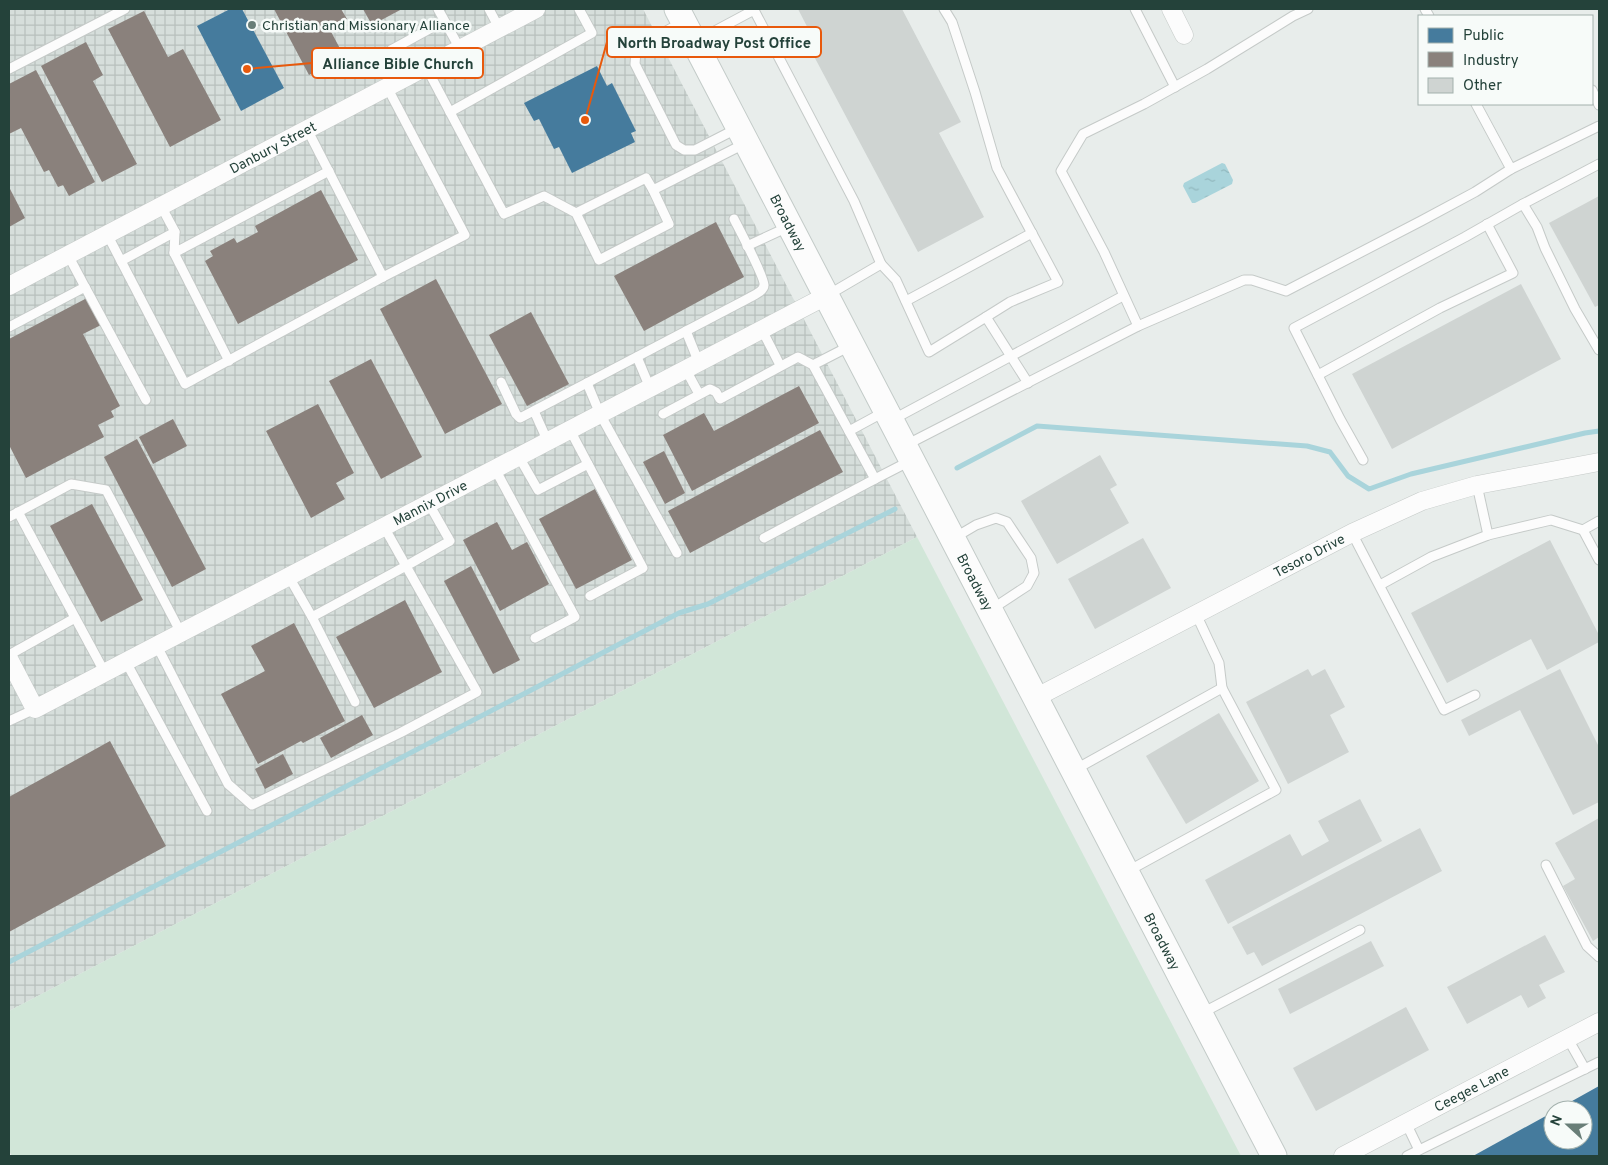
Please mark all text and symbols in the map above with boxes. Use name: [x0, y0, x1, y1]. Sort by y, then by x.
legend: [1418, 15, 1593, 105]
place label: Christian and Missionary Alliance: [262, 18, 470, 35]
marker: Christian and Missionary Alliance: [246, 19, 258, 31]
callout: North Broadway Post Office: [607, 27, 821, 57]
text: Public: [1463, 27, 1504, 46]
text: North Broadway Post Office: [617, 35, 811, 54]
callout: Alliance Bible Church: [312, 48, 483, 78]
text: Industry: [1463, 52, 1519, 71]
text: Alliance Bible Church: [322, 56, 474, 75]
text: Other: [1463, 77, 1502, 96]
street label: Danbury Street: [227, 119, 320, 178]
street label: Broadway: [765, 192, 809, 255]
street label: Mannix Drive: [391, 478, 471, 531]
street label: Tesoro Drive: [1271, 531, 1348, 582]
street label: Broadway: [952, 551, 996, 614]
street label: Broadway: [1139, 910, 1183, 974]
street label: Ceegee Lane: [1432, 1063, 1513, 1117]
north arrow: [1543, 1100, 1593, 1150]
text: N: [1548, 1113, 1567, 1129]

